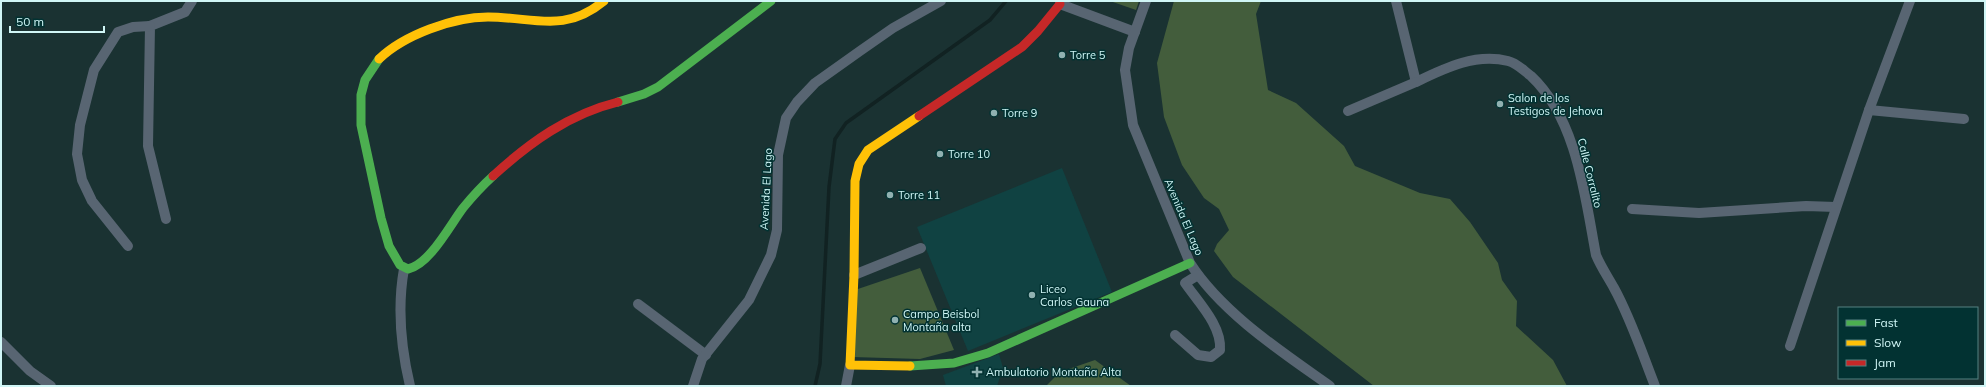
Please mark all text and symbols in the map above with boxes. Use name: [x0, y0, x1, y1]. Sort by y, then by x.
scale bar: [10, 8, 104, 34]
text: 50 m: [16, 14, 44, 29]
place label: Torre 5: [1070, 48, 1106, 62]
marker: Torre 5: [1057, 50, 1067, 60]
place label: Salon de los Testigos de Jehova: [1508, 91, 1603, 118]
marker: Salon de los Testigos de Jehova: [1495, 99, 1505, 109]
place label: Torre 9: [1002, 106, 1037, 120]
marker: Torre 9: [989, 108, 999, 118]
street label: Calle Corralito: [1575, 137, 1605, 209]
place label: Torre 10: [948, 147, 990, 161]
street label: Avenida El Lago: [757, 148, 775, 230]
marker: Torre 10: [935, 149, 945, 159]
street label: Avenida El Lago: [1162, 176, 1206, 258]
place label: Torre 11: [898, 188, 940, 202]
marker: Torre 11: [885, 190, 895, 200]
place label: Liceo Carlos Gauna: [1040, 282, 1109, 309]
marker: Liceo Carlos Gauna: [1027, 290, 1037, 300]
place label: Campo Beisbol Montaña alta: [903, 307, 979, 334]
legend: [1838, 307, 1978, 379]
marker: Campo Beisbol Montaña alta: [890, 315, 900, 325]
text: Fast: [1874, 315, 1898, 330]
text: Slow: [1874, 335, 1902, 350]
text: Jam: [1874, 355, 1896, 370]
place label: Ambulatorio Montaña Alta: [986, 365, 1121, 379]
marker: Ambulatorio Montaña Alta: [971, 366, 983, 378]

